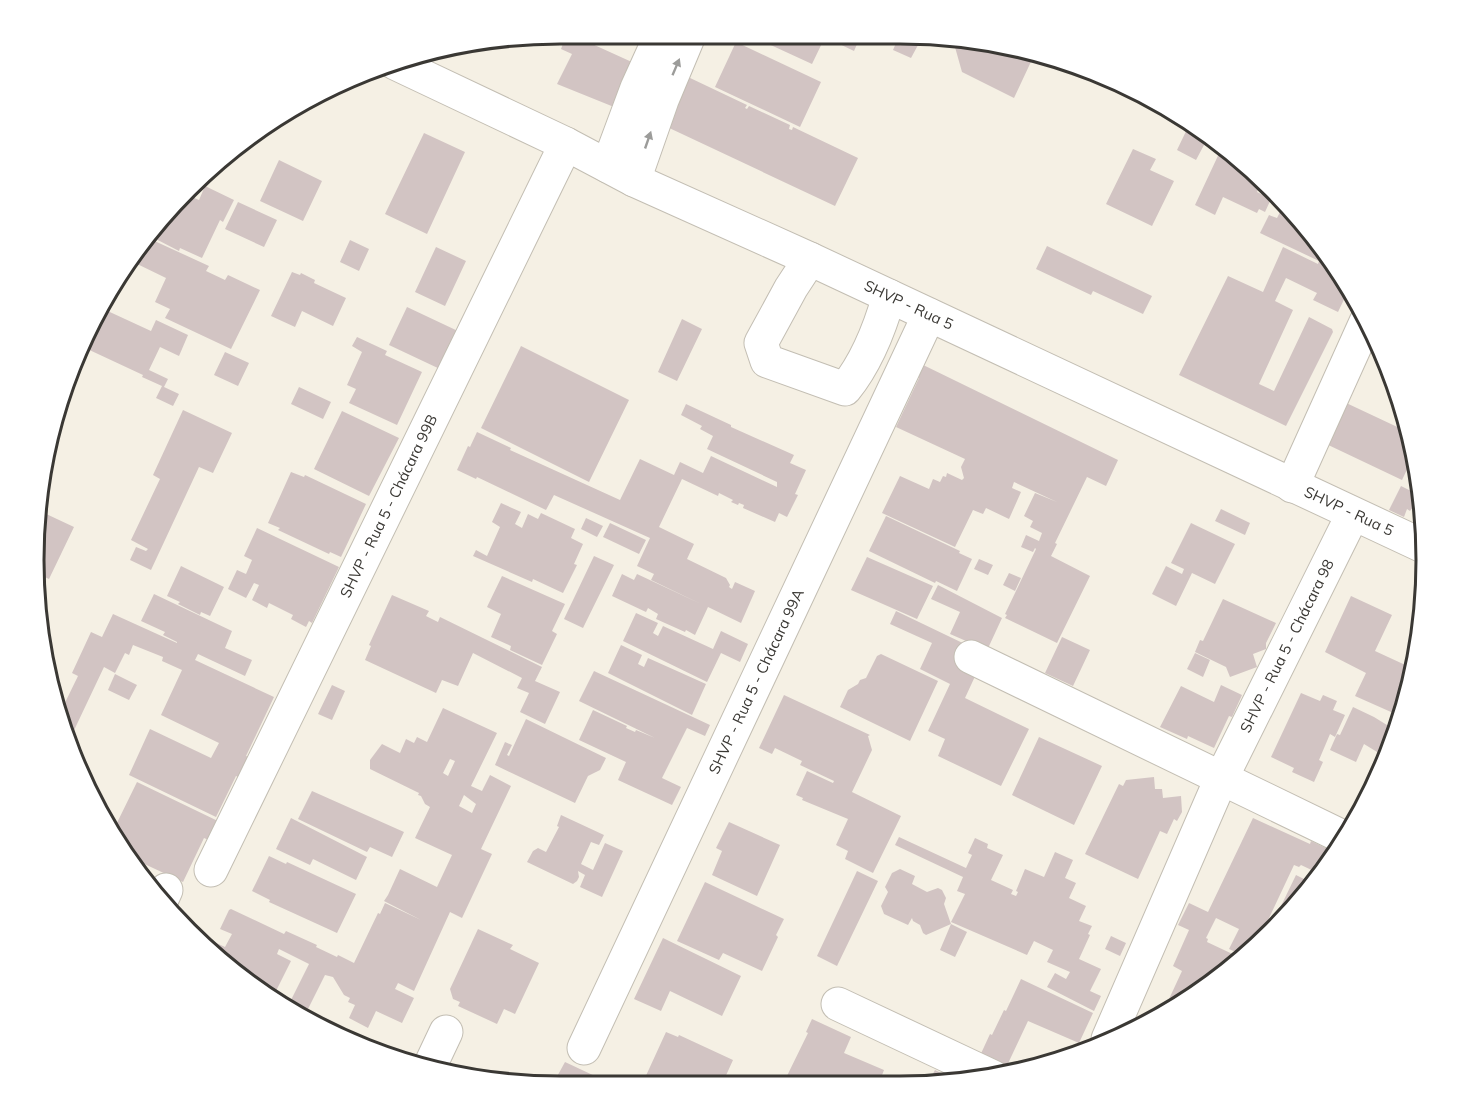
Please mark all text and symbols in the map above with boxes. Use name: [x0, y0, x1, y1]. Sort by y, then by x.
one-way arrow: [671, 57, 681, 75]
one-way arrow: [643, 131, 653, 149]
street label: SHVP - Rua 5: [861, 276, 957, 334]
street label: SHVP - Rua 5 - Chácara 99B: [336, 411, 441, 601]
street label: SHVP - Rua 5: [1301, 482, 1397, 540]
street label: SHVP - Rua 5 - Chácara 98: [1236, 556, 1338, 736]
street label: SHVP - Rua 5 - Chácara 99A: [704, 586, 808, 777]

